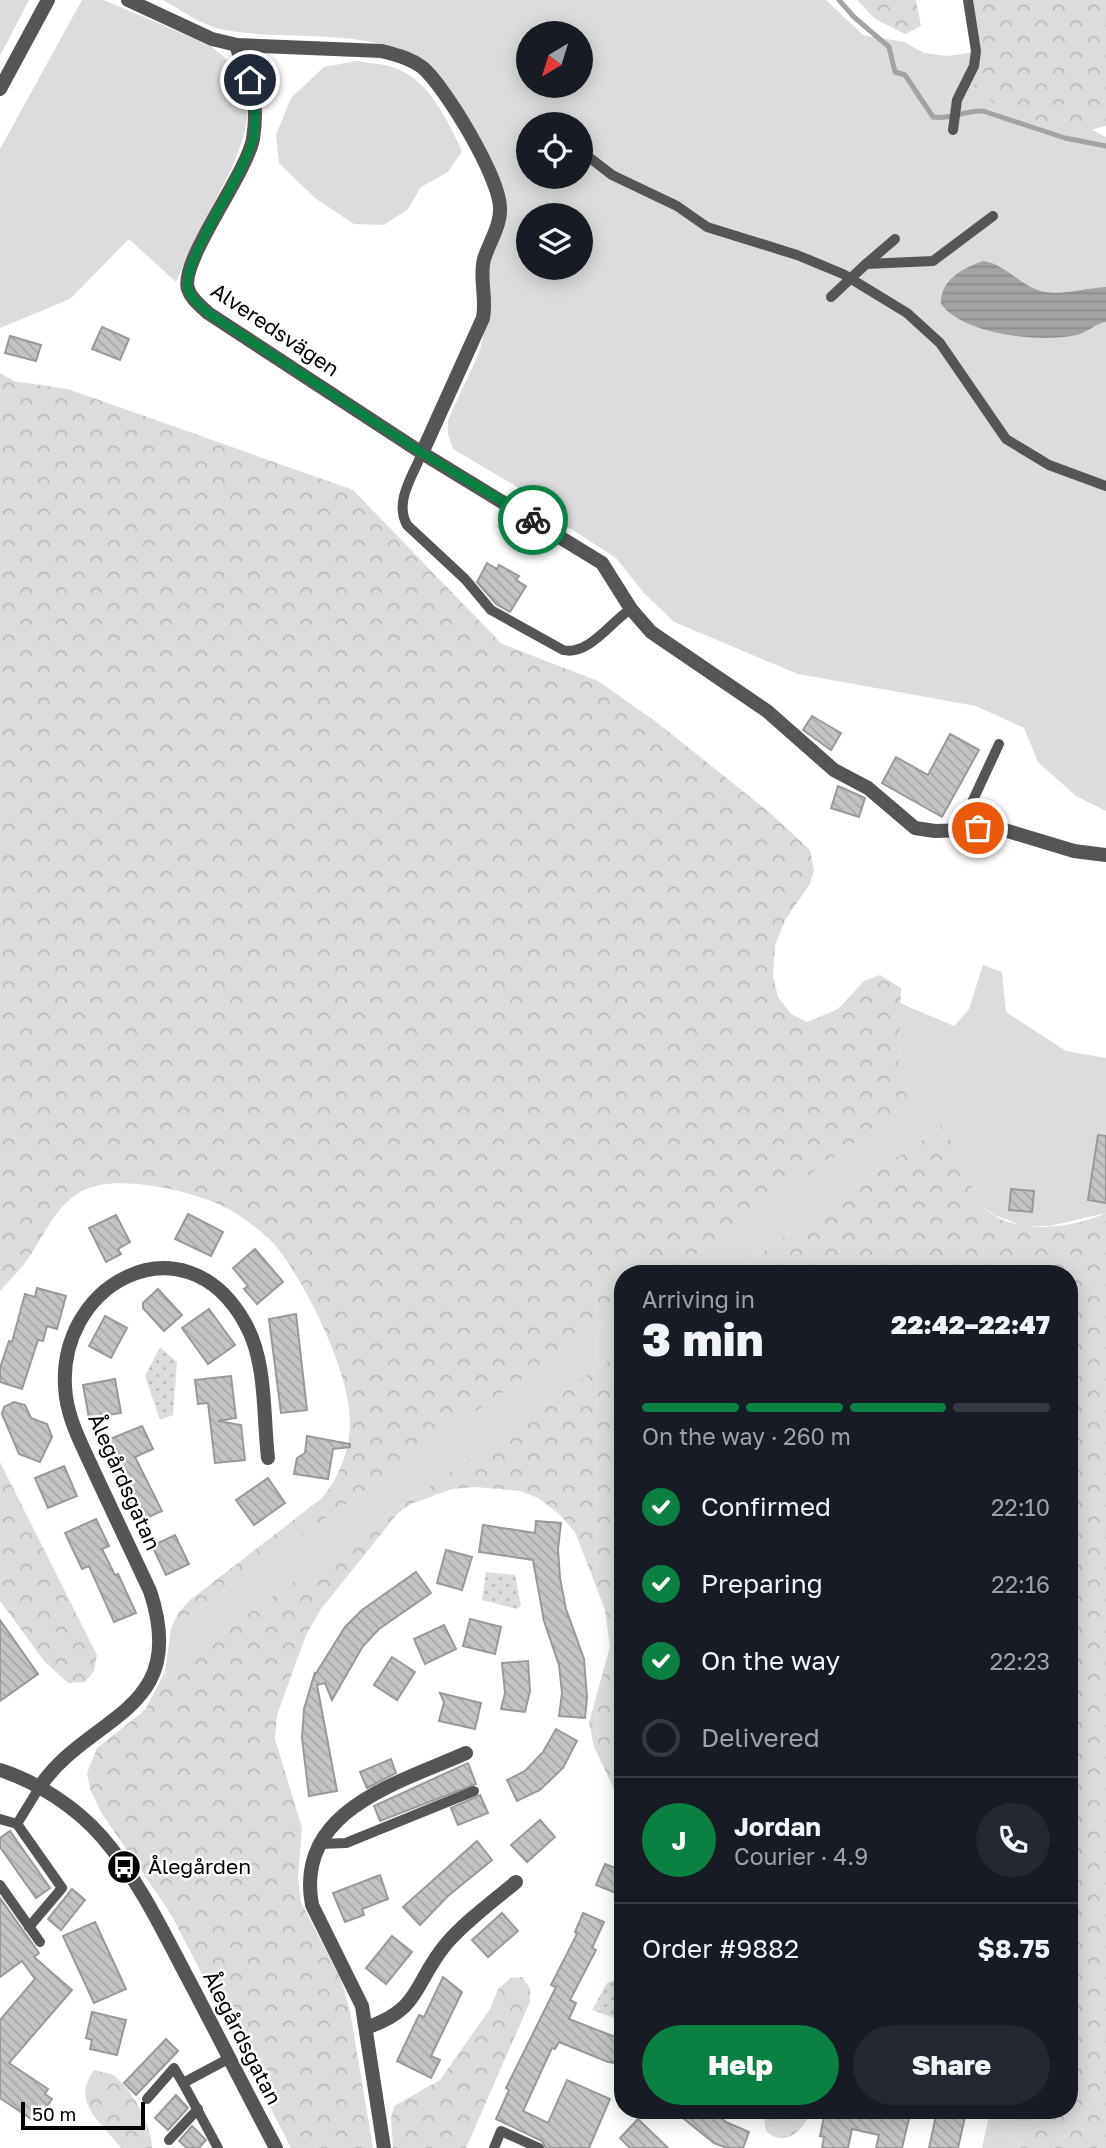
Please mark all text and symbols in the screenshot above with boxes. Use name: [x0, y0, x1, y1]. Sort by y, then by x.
north arrow: [516, 21, 593, 98]
map controls: [516, 21, 593, 280]
pin: [220, 50, 280, 110]
icon: home: [231, 61, 269, 99]
button: locate: [516, 112, 593, 189]
button: layers: [516, 203, 593, 280]
street label: Alveredsvägen: [207, 277, 345, 382]
courier: [498, 485, 568, 555]
icon: bike: [514, 501, 552, 539]
pin: [948, 798, 1008, 858]
icon: bag: [959, 809, 997, 847]
text: Arriving in: [642, 1285, 755, 1313]
text: 22:42–22:47: [891, 1309, 1050, 1340]
text: 3 min: [642, 1311, 764, 1366]
street label: Ålegårdsgatan: [83, 1409, 167, 1554]
text: On the way · 260 m: [642, 1422, 851, 1450]
icon: check: [642, 1488, 680, 1526]
text: Confirmed: [701, 1491, 831, 1522]
text: 22:10: [991, 1493, 1050, 1521]
icon: check: [642, 1565, 680, 1603]
text: Preparing: [701, 1568, 823, 1599]
text: 22:16: [991, 1570, 1050, 1598]
icon: check: [642, 1642, 680, 1680]
text: On the way: [701, 1645, 840, 1676]
text: 22:23: [990, 1647, 1050, 1675]
text: Delivered: [701, 1722, 820, 1753]
button: phone: [976, 1803, 1050, 1877]
text: Jordan: [734, 1811, 821, 1842]
text: J: [672, 1825, 686, 1856]
text: Courier · 4.9: [734, 1842, 868, 1870]
bus stop icon: Ålegården: [105, 1848, 143, 1886]
place label: Ålegården: [148, 1853, 251, 1879]
text: Order #9882: [642, 1933, 799, 1964]
text: $8.75: [978, 1933, 1050, 1964]
street label: Ålegårdsgatan: [198, 1966, 288, 2109]
button: Help: [642, 2025, 839, 2105]
button: Share: [853, 2025, 1050, 2105]
scale bar: [21, 2099, 145, 2131]
text: 50 m: [32, 2102, 76, 2125]

